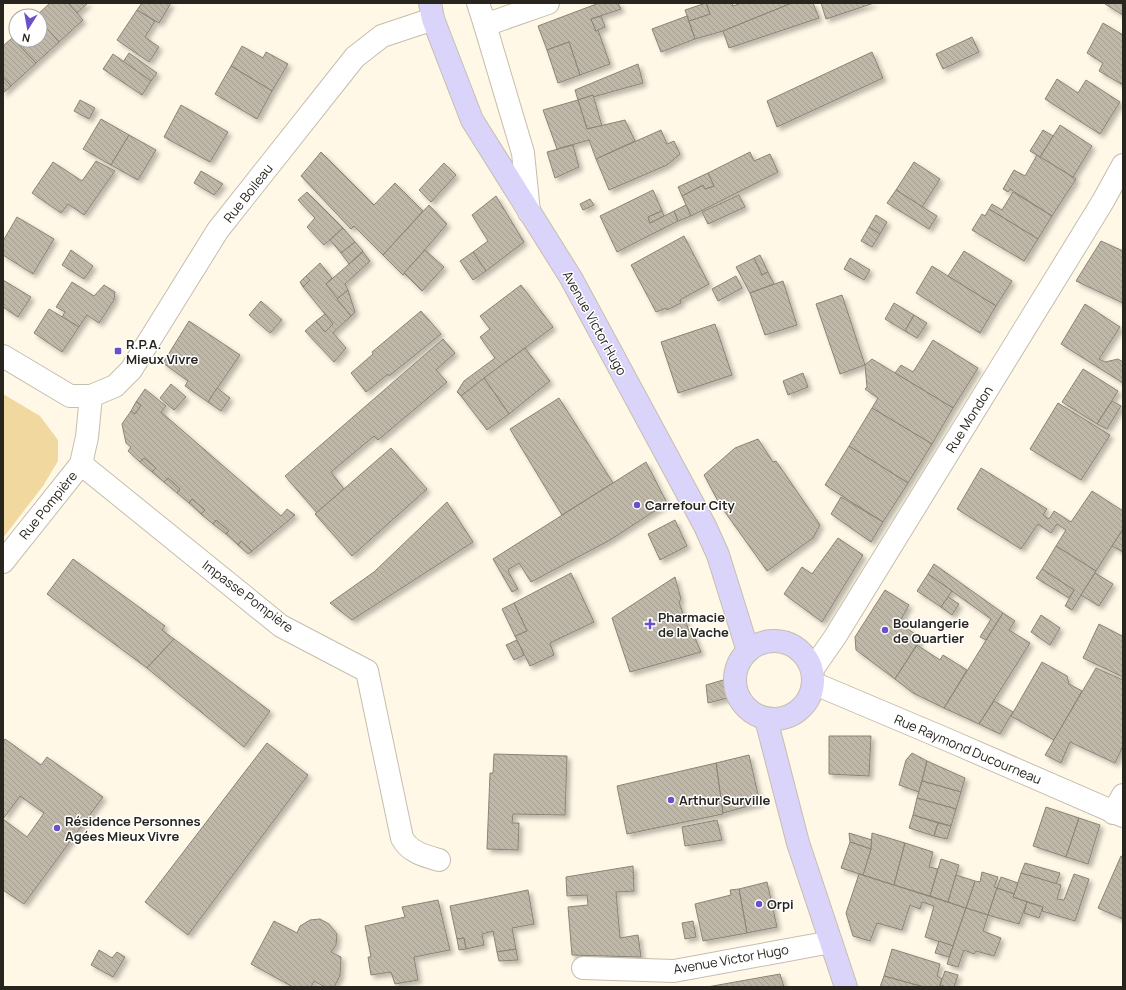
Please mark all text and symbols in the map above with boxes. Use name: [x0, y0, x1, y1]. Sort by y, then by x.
north arrow: [8, 8, 48, 48]
text: N: [21, 30, 31, 46]
street label: Rue Boileau: [219, 160, 277, 226]
street label: Avenue Victor Hugo: [559, 268, 631, 379]
place label: R.P.A. Mieux Vivre: [126, 335, 198, 368]
marker: R.P.A. Mieux Vivre: [113, 346, 123, 356]
street label: Rue Mondon: [941, 382, 997, 456]
street label: Rue Pompière: [15, 467, 81, 543]
place label: Carrefour City: [645, 496, 735, 514]
marker: Carrefour City: [632, 500, 642, 510]
street label: Impasse Pompière: [199, 556, 298, 636]
place label: Pharmacie de la Vache: [658, 608, 729, 641]
place label: Boulangerie de Quartier: [893, 614, 969, 647]
marker: Pharmacie de la Vache: [645, 619, 655, 629]
marker: Boulangerie de Quartier: [880, 625, 890, 635]
street label: Rue Raymond Ducourneau: [892, 710, 1044, 788]
place label: Arthur Surville: [679, 791, 771, 809]
marker: Arthur Surville: [666, 795, 676, 805]
place label: Résidence Personnes Agées Mieux Vivre: [65, 812, 201, 845]
marker: Résidence Personnes Agées Mieux Vivre: [52, 823, 62, 833]
place label: Orpi: [767, 895, 794, 913]
marker: Orpi: [754, 899, 764, 909]
street label: Avenue Victor Hugo: [672, 940, 790, 978]

